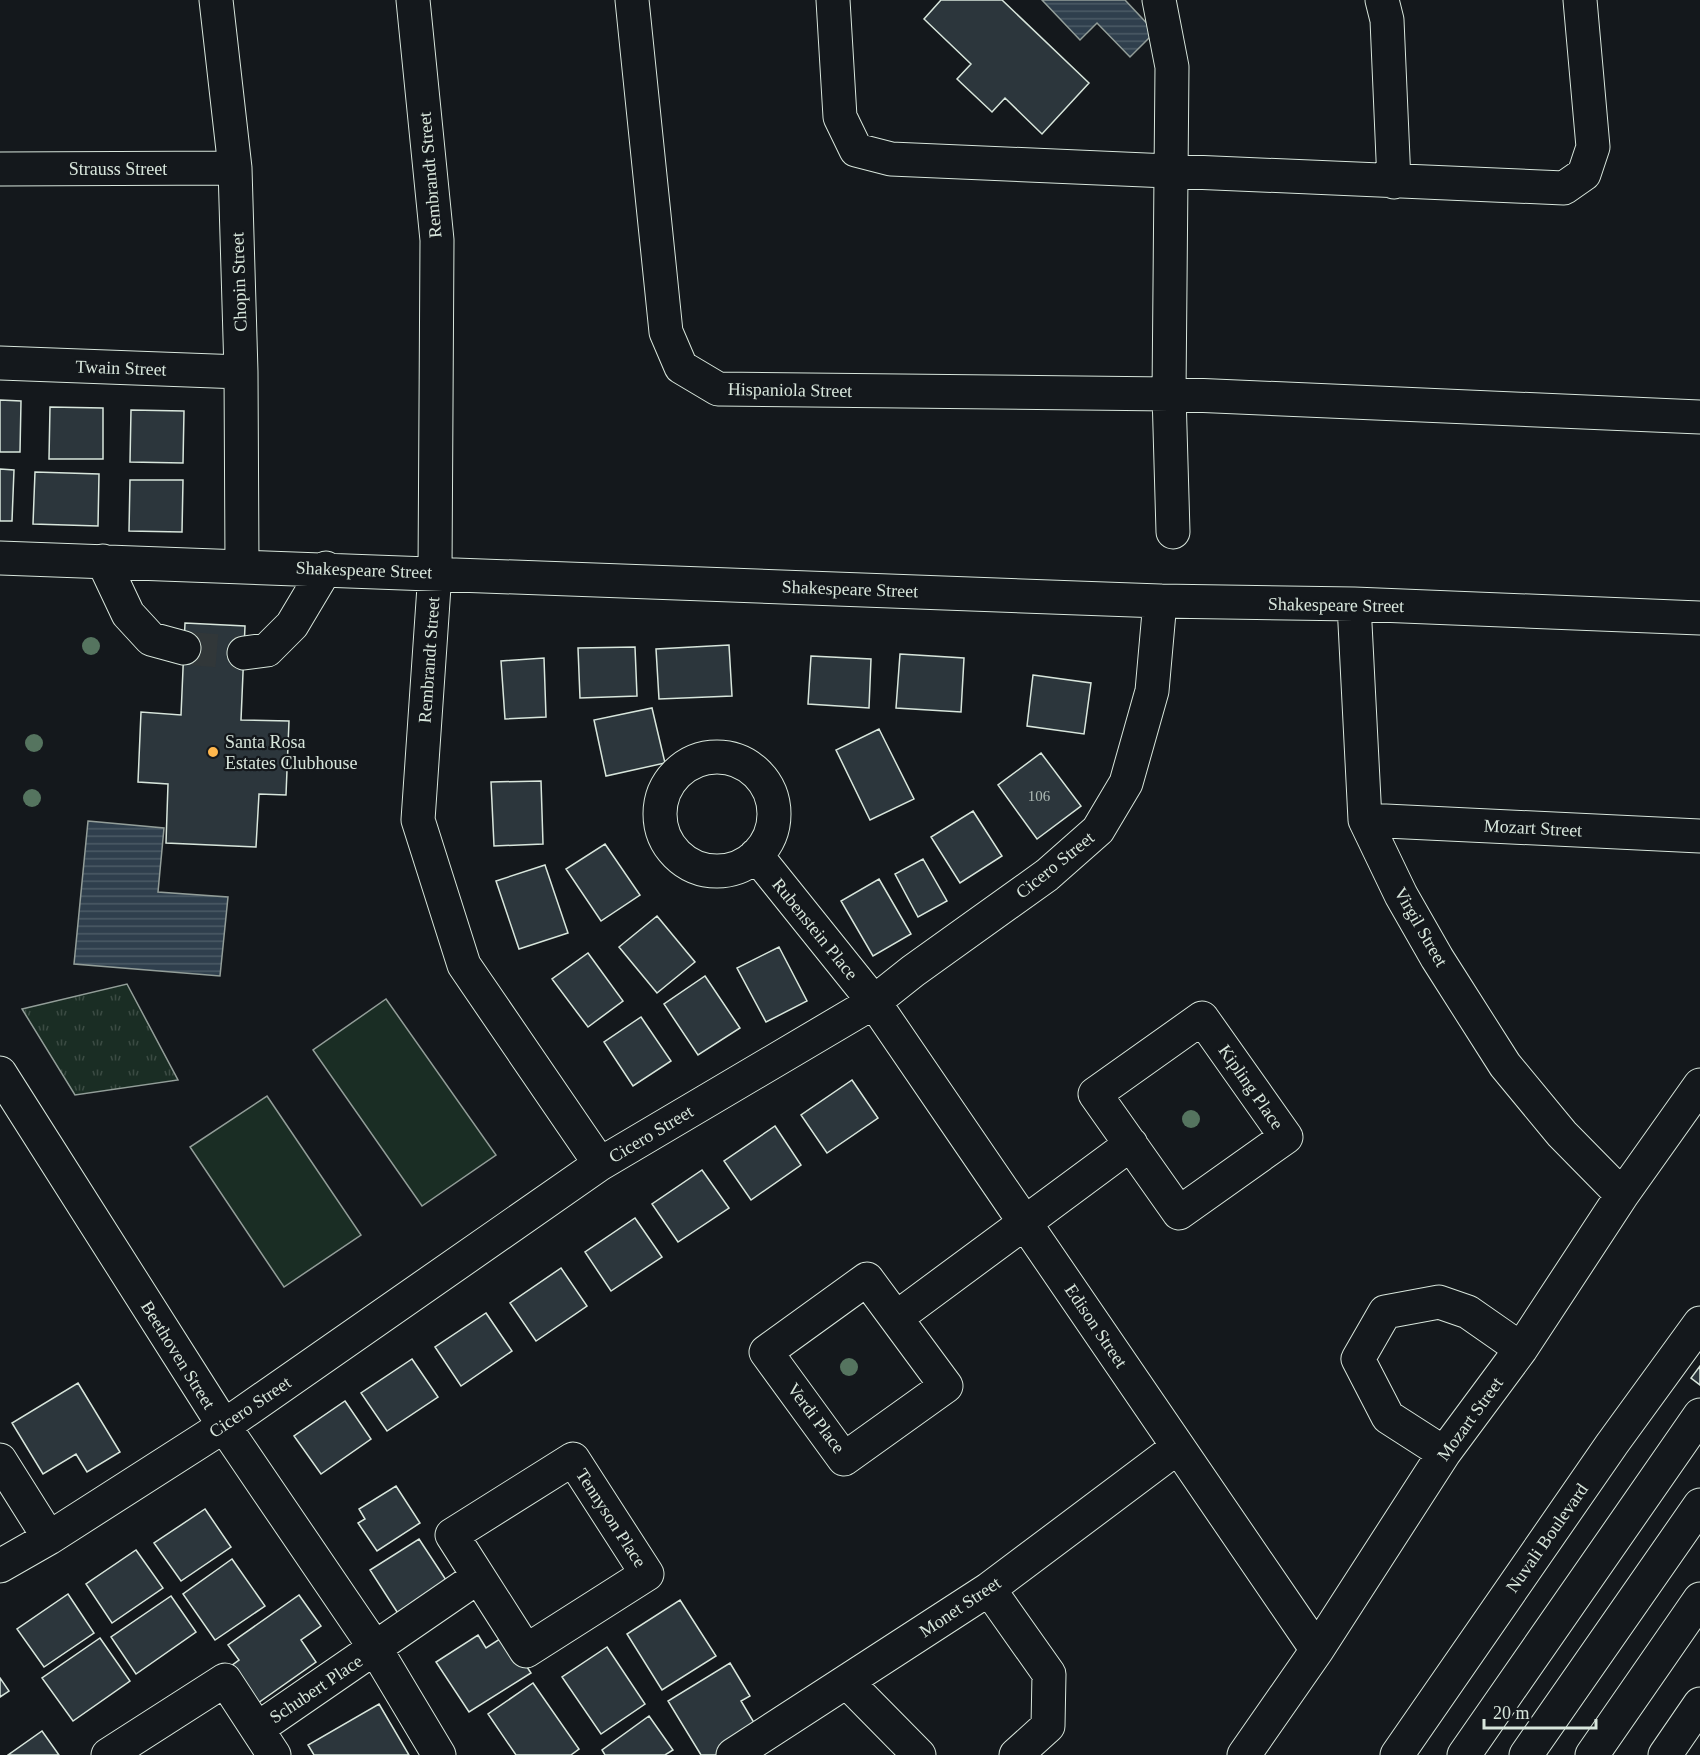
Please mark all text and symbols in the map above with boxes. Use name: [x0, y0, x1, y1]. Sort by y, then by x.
street label: Rembrandt Street: [415, 111, 445, 239]
street label: Strauss Street: [69, 159, 167, 179]
street label: Chopin Street: [227, 232, 251, 332]
street label: Twain Street: [75, 356, 167, 380]
street label: Hispaniola Street: [728, 379, 852, 401]
street label: Shakespeare Street: [295, 558, 433, 582]
street label: Shakespeare Street: [781, 577, 919, 601]
street label: Shakespeare Street: [1268, 594, 1404, 616]
street label: Rembrandt Street: [415, 596, 443, 724]
place label: Santa Rosa Estates Clubhouse: [225, 732, 358, 773]
marker: Santa Rosa Estates Clubhouse: [206, 745, 220, 759]
house number: 106: [1028, 788, 1051, 804]
street label: Mozart Street: [1483, 815, 1583, 841]
street label: Cicero Street: [1012, 828, 1098, 902]
street label: Rubenstein Place: [768, 874, 862, 984]
street label: Virgil Street: [1390, 884, 1452, 970]
street label: Kipling Place: [1215, 1041, 1287, 1133]
street label: Cicero Street: [605, 1101, 697, 1167]
street label: Edison Street: [1061, 1280, 1131, 1372]
street label: Beethoven Street: [137, 1297, 219, 1413]
street label: Cicero Street: [205, 1372, 295, 1442]
street label: Mozart Street: [1433, 1373, 1507, 1465]
street label: Verdi Place: [783, 1379, 849, 1457]
street label: Tennyson Place: [572, 1465, 650, 1571]
street label: Nuvali Boulevard: [1502, 1480, 1592, 1596]
street label: Monet Street: [916, 1573, 1004, 1641]
street label: Schubert Place: [266, 1651, 366, 1727]
scale bar: [1484, 1692, 1596, 1730]
text: 20 m: [1493, 1703, 1530, 1723]

